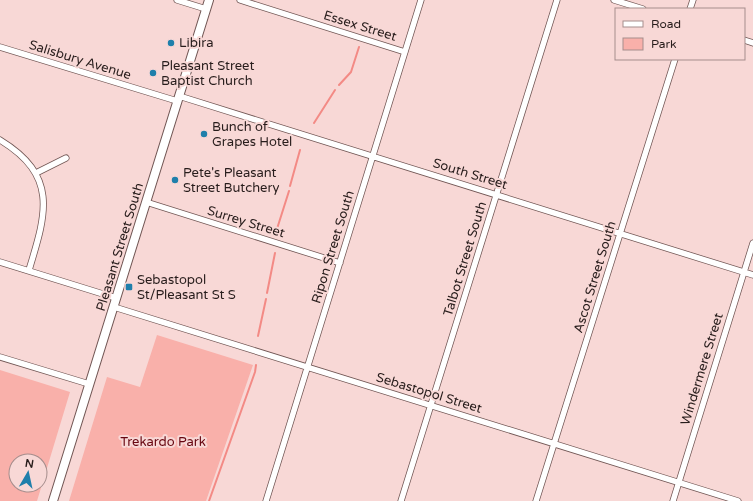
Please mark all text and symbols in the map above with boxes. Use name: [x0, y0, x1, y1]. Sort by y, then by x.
street label: Essex Street: [322, 7, 398, 45]
legend: [615, 8, 745, 60]
text: Road: [651, 17, 681, 31]
place label: Libira: [179, 35, 213, 51]
street label: Salisbury Avenue: [27, 37, 133, 83]
text: Park: [651, 37, 677, 51]
marker: Libira: [166, 38, 176, 48]
place label: Pleasant Street Baptist Church: [161, 58, 254, 89]
marker: Pleasant Street Baptist Church: [148, 68, 158, 78]
place label: Bunch of Grapes Hotel: [212, 119, 292, 150]
marker: Bunch of Grapes Hotel: [199, 129, 209, 139]
street label: South Street: [431, 155, 509, 193]
place label: Pete's Pleasant Street Butchery: [183, 165, 279, 196]
marker: Pete's Pleasant Street Butchery: [170, 175, 180, 185]
street label: Pleasant Street South: [93, 181, 147, 313]
street label: Ripon Street South: [308, 189, 358, 305]
street label: Talbot Street South: [440, 200, 490, 318]
street label: Surrey Street: [205, 203, 287, 241]
street label: Ascot Street South: [570, 219, 620, 335]
place label: Sebastopol St/Pleasant St S: [137, 272, 236, 303]
marker: Sebastopol St/Pleasant St S: [124, 282, 134, 292]
street label: Windermere Street: [677, 311, 727, 427]
street label: Sebastopol Street: [374, 369, 484, 417]
park label: Trekardo Park: [120, 434, 206, 450]
north arrow: [8, 453, 48, 493]
text: N: [24, 457, 35, 471]

